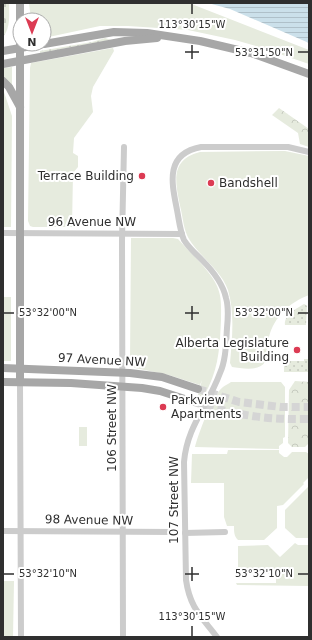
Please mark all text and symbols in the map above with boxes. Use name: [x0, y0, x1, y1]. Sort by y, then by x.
north arrow: [12, 12, 52, 52]
text: 113°30'15"W: [159, 19, 225, 30]
text: N: [27, 35, 37, 48]
text: 53°31'50"N: [235, 47, 293, 58]
place label: Terrace Building: [37, 169, 134, 183]
marker: Terrace Building: [137, 171, 147, 181]
place label: Bandshell: [219, 176, 278, 190]
marker: Bandshell: [206, 178, 216, 188]
street label: 96 Avenue NW: [48, 215, 136, 229]
text: 53°32'00"N: [19, 307, 77, 318]
text: 53°32'00"N: [235, 307, 293, 318]
place label: Alberta Legislature Building: [176, 336, 289, 364]
marker: Alberta Legislature Building: [292, 345, 302, 355]
street label: 97 Avenue NW: [58, 351, 147, 369]
street label: 106 Street NW: [105, 384, 119, 472]
place label: Parkview Apartments: [171, 393, 241, 421]
marker: Parkview Apartments: [158, 402, 168, 412]
street label: 107 Street NW: [167, 456, 181, 544]
street label: 98 Avenue NW: [45, 512, 133, 528]
text: 53°32'10"N: [19, 568, 77, 579]
text: 53°32'10"N: [235, 568, 293, 579]
text: 113°30'15"W: [159, 611, 225, 622]

